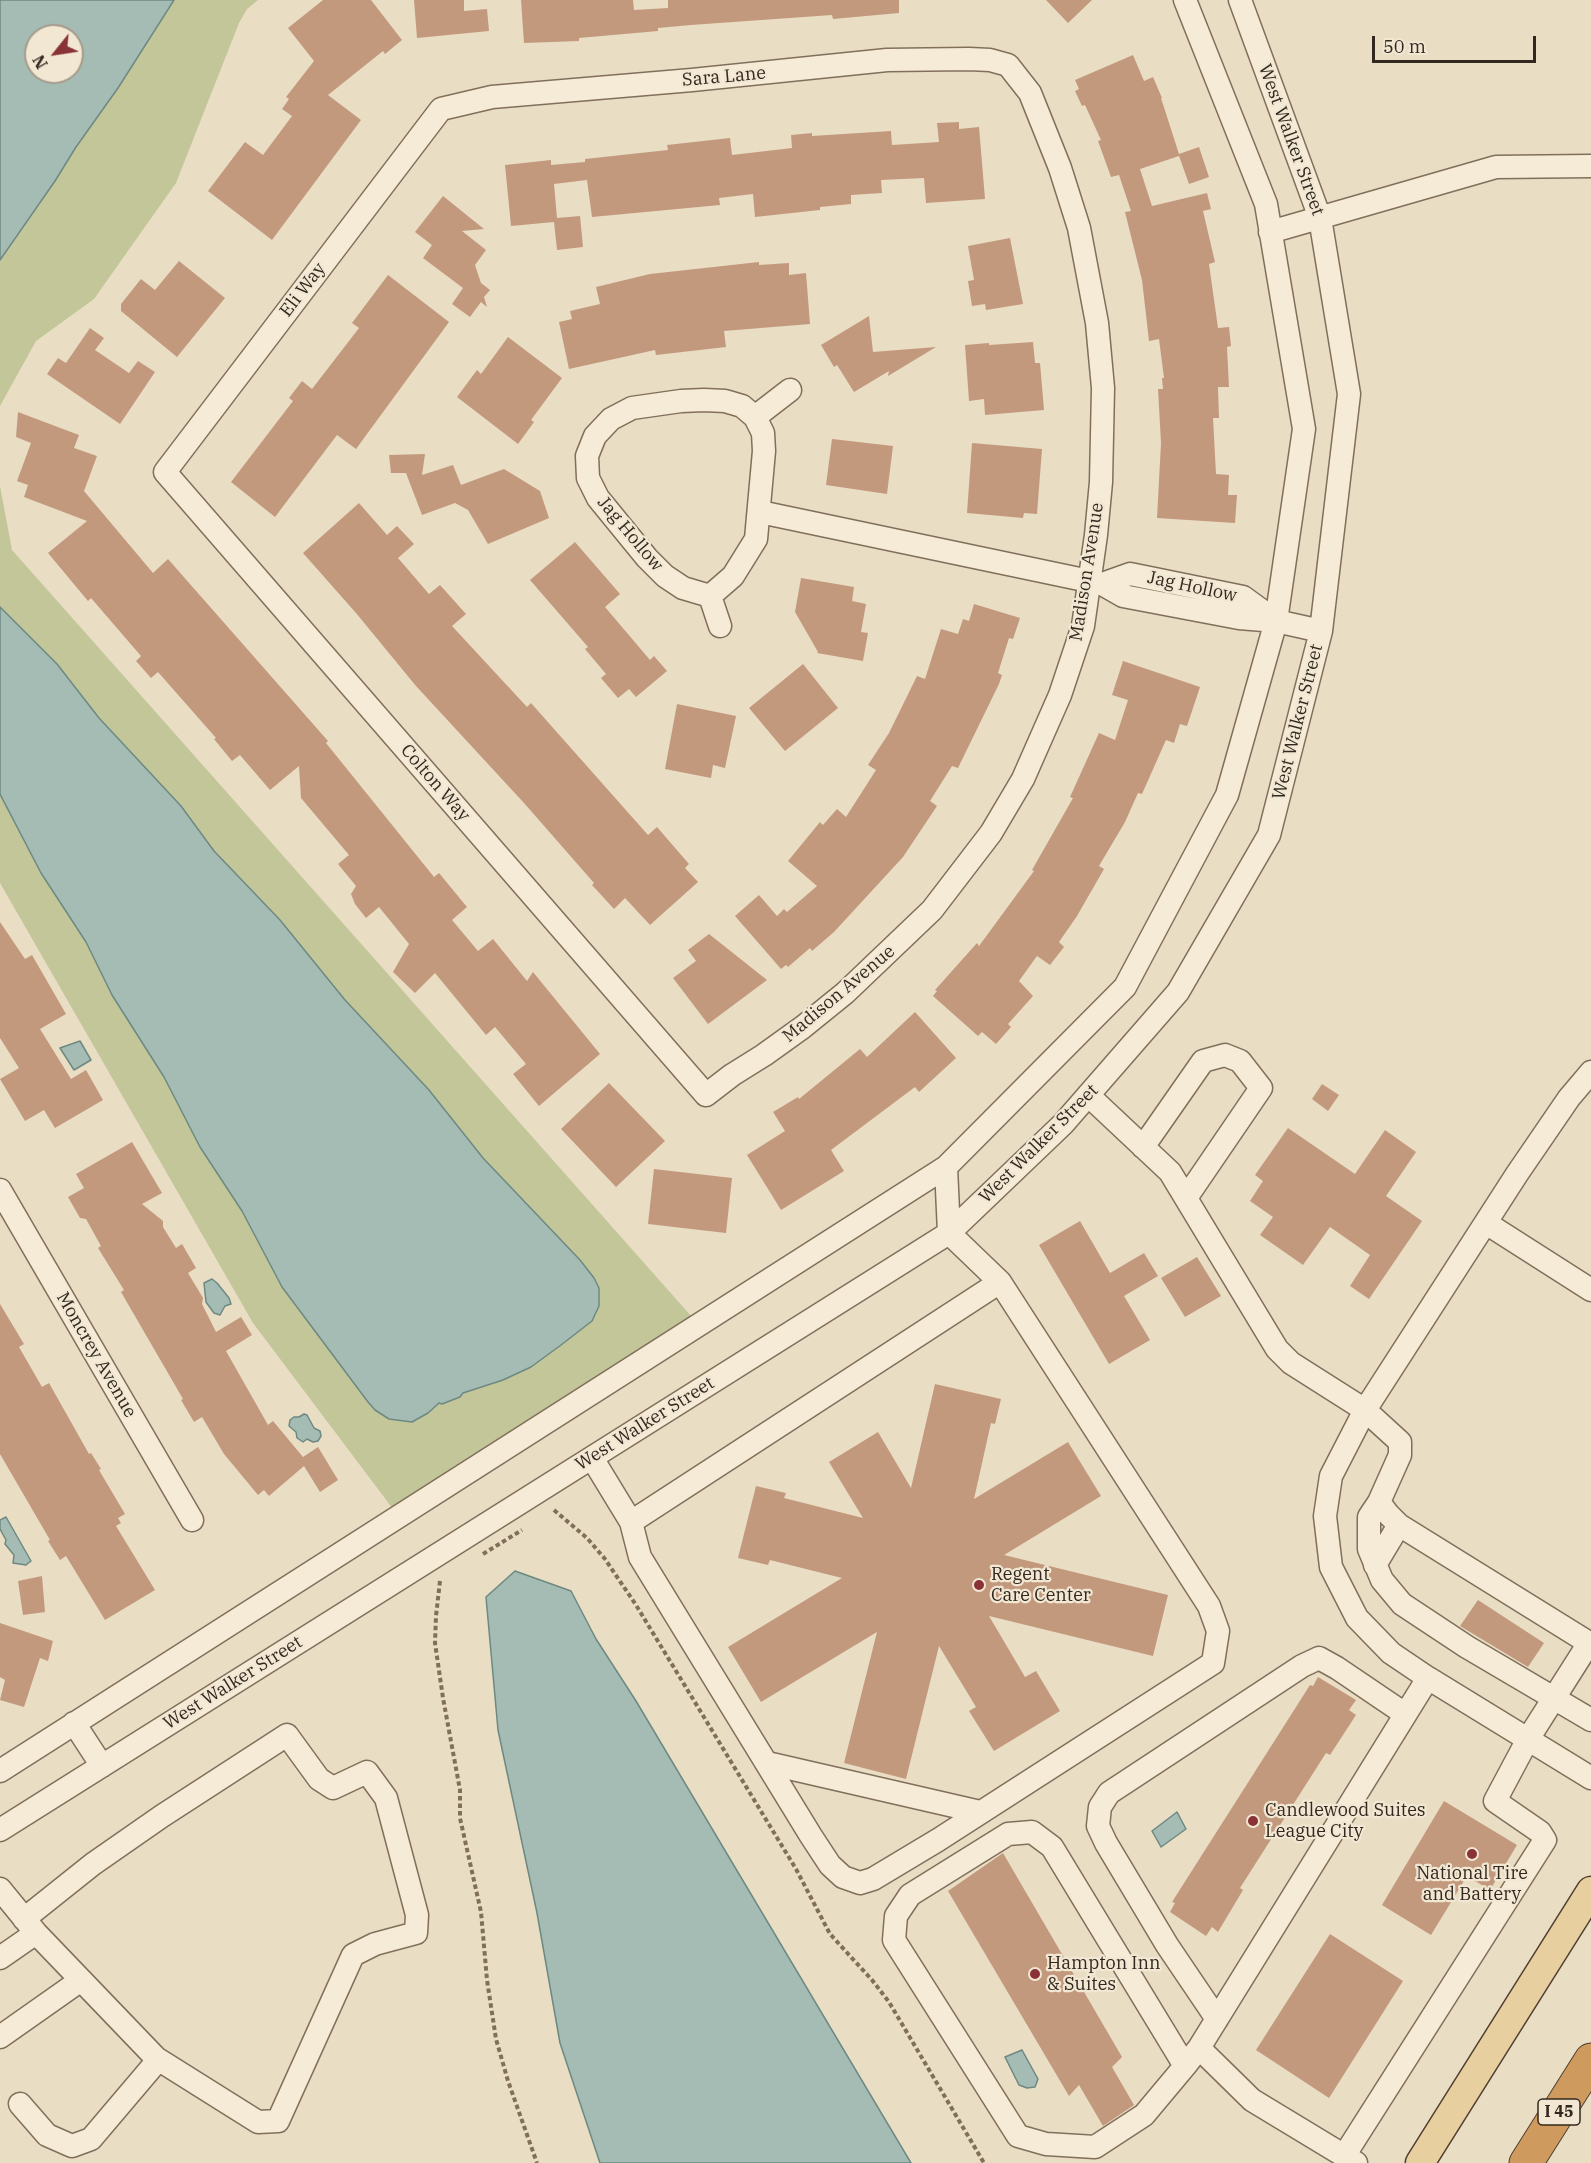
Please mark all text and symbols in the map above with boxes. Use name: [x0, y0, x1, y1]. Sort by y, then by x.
north arrow: [24, 24, 84, 84]
scale bar: [1375, 24, 1538, 62]
text: 50 m: [1383, 35, 1426, 58]
text: N: [28, 52, 52, 72]
street label: West Walker Street: [1254, 61, 1328, 219]
street label: Sara Lane: [681, 63, 767, 91]
street label: Eli Way: [276, 259, 330, 321]
street label: Jag Hollow: [592, 492, 668, 576]
street label: Madison Avenue: [1065, 501, 1109, 643]
street label: Jag Hollow: [1145, 567, 1239, 607]
street label: West Walker Street: [1268, 642, 1328, 802]
street label: Colton Way: [396, 740, 474, 826]
street label: Madison Avenue: [778, 941, 900, 1047]
street label: West Walker Street: [975, 1080, 1103, 1208]
street label: Moncrey Avenue: [51, 1288, 141, 1422]
street label: West Walker Street: [572, 1373, 718, 1475]
place label: Regent Care Center: [991, 1564, 1091, 1606]
marker: Regent Care Center: [972, 1578, 986, 1592]
street label: West Walker Street: [160, 1632, 306, 1734]
place label: Candlewood Suites League City: [1265, 1800, 1426, 1842]
marker: Candlewood Suites League City: [1246, 1814, 1260, 1828]
marker: National Tire and Battery: [1465, 1847, 1479, 1861]
place label: National Tire and Battery: [1416, 1863, 1528, 1906]
place label: Hampton Inn & Suites: [1047, 1953, 1161, 1996]
marker: Hampton Inn & Suites: [1028, 1967, 1042, 1981]
road number: I 45: [1538, 2099, 1580, 2125]

